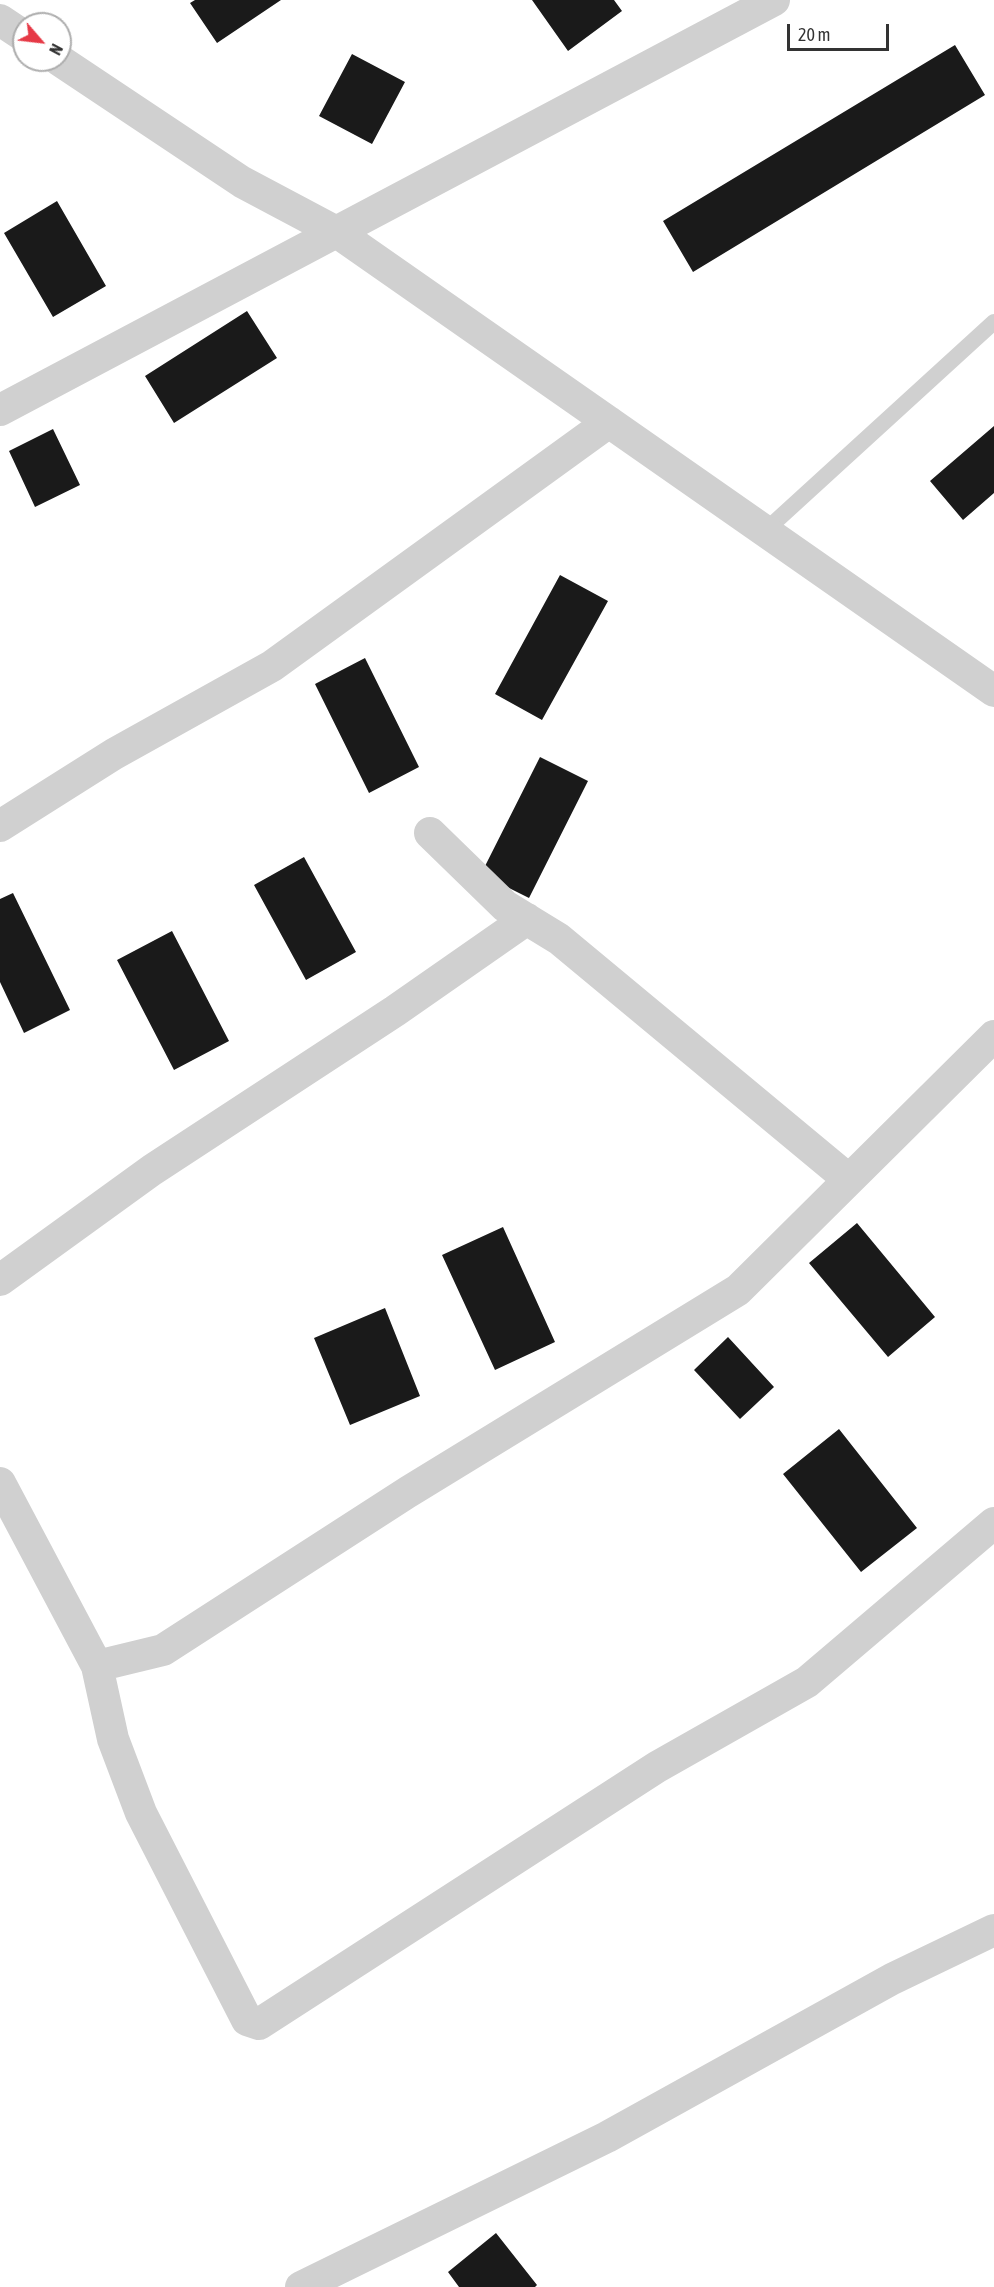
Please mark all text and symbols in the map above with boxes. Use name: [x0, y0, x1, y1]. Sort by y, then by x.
north arrow: [12, 12, 72, 72]
scale bar: [790, 12, 892, 50]
text: 20 m: [798, 24, 830, 45]
text: N: [46, 41, 66, 58]

